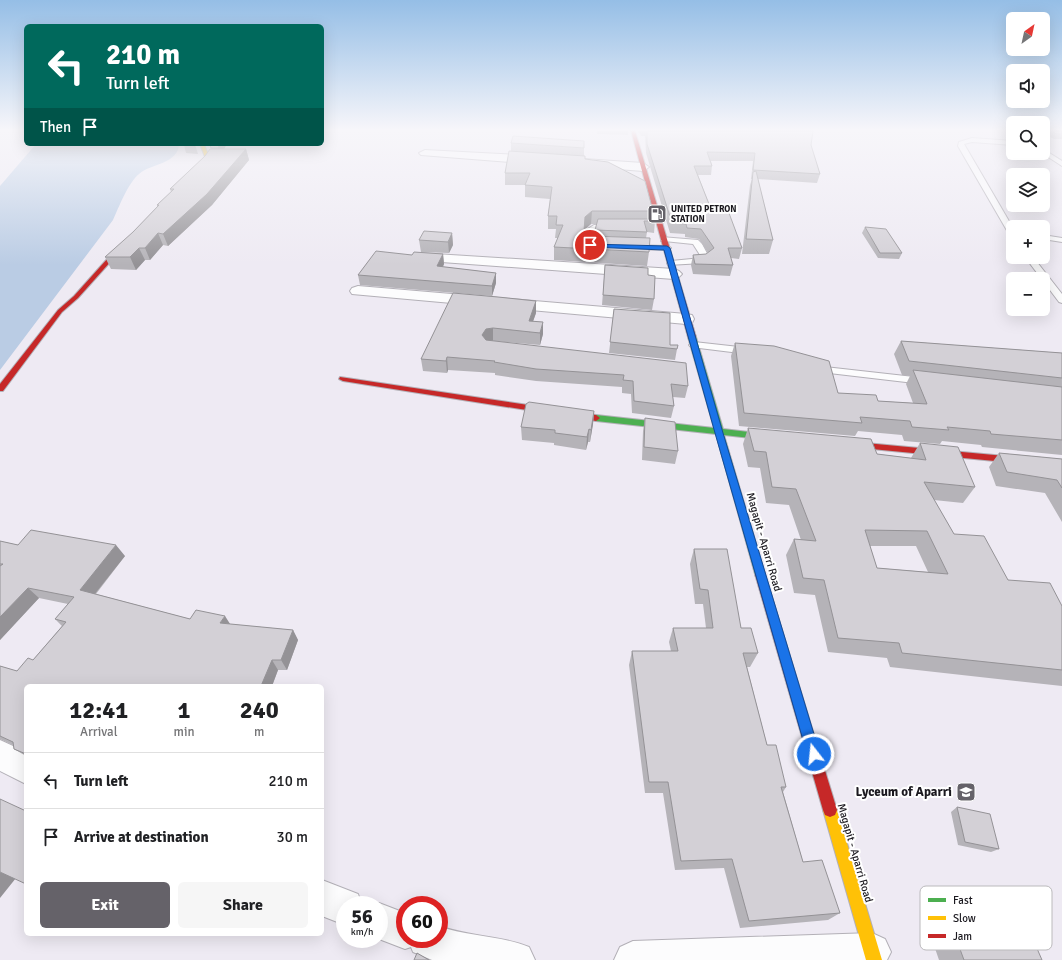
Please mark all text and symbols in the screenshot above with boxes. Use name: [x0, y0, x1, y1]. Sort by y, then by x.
north arrow: [1006, 12, 1050, 56]
map controls: [1006, 12, 1050, 316]
text: 210 m: [106, 38, 180, 72]
icon: left: [40, 40, 92, 92]
button: sound: [1006, 64, 1050, 108]
text: Turn left: [106, 72, 169, 94]
icon: arrive: [79, 116, 101, 138]
button: search: [1006, 116, 1050, 160]
text: Then: [40, 118, 71, 136]
button: layers: [1006, 168, 1050, 212]
fuel station icon: UNITED PETRON STATION: [646, 203, 668, 225]
place label: UNITED PETRON STATION: [671, 204, 737, 225]
button: +: [1006, 220, 1050, 264]
pin: [573, 228, 607, 262]
icon: arrive: [579, 234, 601, 256]
button: −: [1006, 272, 1050, 316]
street label: Magapit - Aparri Road: [744, 491, 784, 593]
text: 12:41: [69, 695, 128, 725]
text: 1: [178, 695, 190, 725]
text: 240: [240, 695, 279, 725]
text: Arrival: [80, 724, 117, 740]
text: min: [174, 724, 195, 740]
text: m: [254, 724, 264, 740]
position arrow: [793, 733, 835, 775]
icon: left: [40, 770, 62, 792]
text: Turn left: [74, 772, 128, 790]
text: 210 m: [268, 772, 308, 790]
school or university icon: Lyceum of Aparri: [955, 781, 977, 803]
place label: Lyceum of Aparri: [855, 784, 952, 800]
street label: Magapit - Aparri Road: [835, 802, 875, 904]
icon: arrive: [40, 826, 62, 848]
text: Arrive at destination: [74, 828, 209, 846]
text: 30 m: [277, 828, 308, 846]
button: Exit: [40, 882, 170, 928]
button: Share: [178, 882, 308, 928]
legend: [920, 886, 1052, 950]
text: Fast: [953, 894, 973, 907]
speed limit sign: 60: [396, 896, 448, 948]
text: 56: [351, 904, 373, 929]
text: Slow: [953, 912, 976, 925]
text: km/h: [351, 926, 373, 938]
text: Jam: [953, 930, 972, 943]

